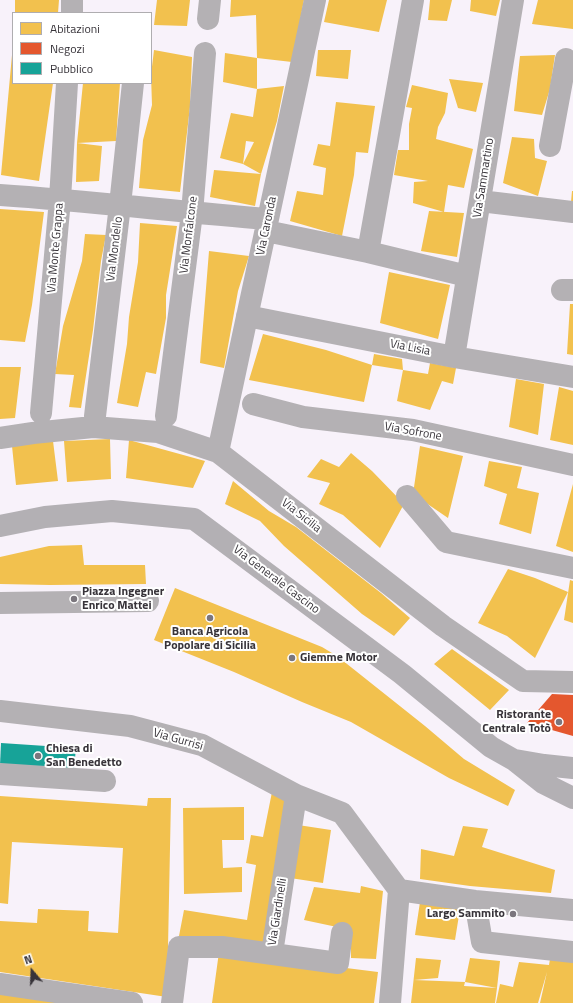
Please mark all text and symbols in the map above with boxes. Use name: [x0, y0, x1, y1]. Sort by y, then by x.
legend: [12, 12, 152, 84]
text: Abitazioni: [50, 19, 100, 38]
text: Negozi: [50, 39, 85, 58]
text: Pubblico: [50, 59, 93, 78]
street label: Via Sammartino: [471, 137, 497, 219]
street label: Via Caronda: [254, 195, 280, 257]
street label: Via Monfalcone: [177, 196, 201, 274]
street label: Via Monte Grappa: [45, 202, 67, 294]
street label: Via Mondello: [104, 216, 126, 282]
street label: Via Lisia: [389, 337, 431, 359]
street label: Via Sofrone: [383, 420, 443, 444]
street label: Via Sicilia: [278, 496, 324, 536]
street label: Via Generale Cascino: [230, 543, 322, 617]
place label: Piazza Ingegner Enrico Mattei: [82, 585, 164, 613]
marker: Piazza Ingegner Enrico Mattei: [69, 594, 79, 604]
marker: Banca Agricola Popolare di Sicilia: [205, 613, 215, 623]
place label: Banca Agricola Popolare di Sicilia: [164, 625, 256, 653]
place label: Giemme Motor: [300, 651, 377, 665]
marker: Giemme Motor: [287, 653, 297, 663]
place label: Ristorante Centrale Totò: [482, 708, 551, 736]
marker: Ristorante Centrale Totò: [554, 717, 564, 727]
street label: Via Gurrisi: [151, 726, 205, 754]
place label: Chiesa di San Benedetto: [46, 742, 122, 770]
marker: Chiesa di San Benedetto: [33, 751, 43, 761]
street label: Via Giardinelli: [266, 877, 290, 947]
place label: Largo Sammito: [427, 907, 505, 921]
marker: Largo Sammito: [508, 909, 518, 919]
north arrow: [12, 951, 52, 991]
text: N: [22, 951, 34, 968]

